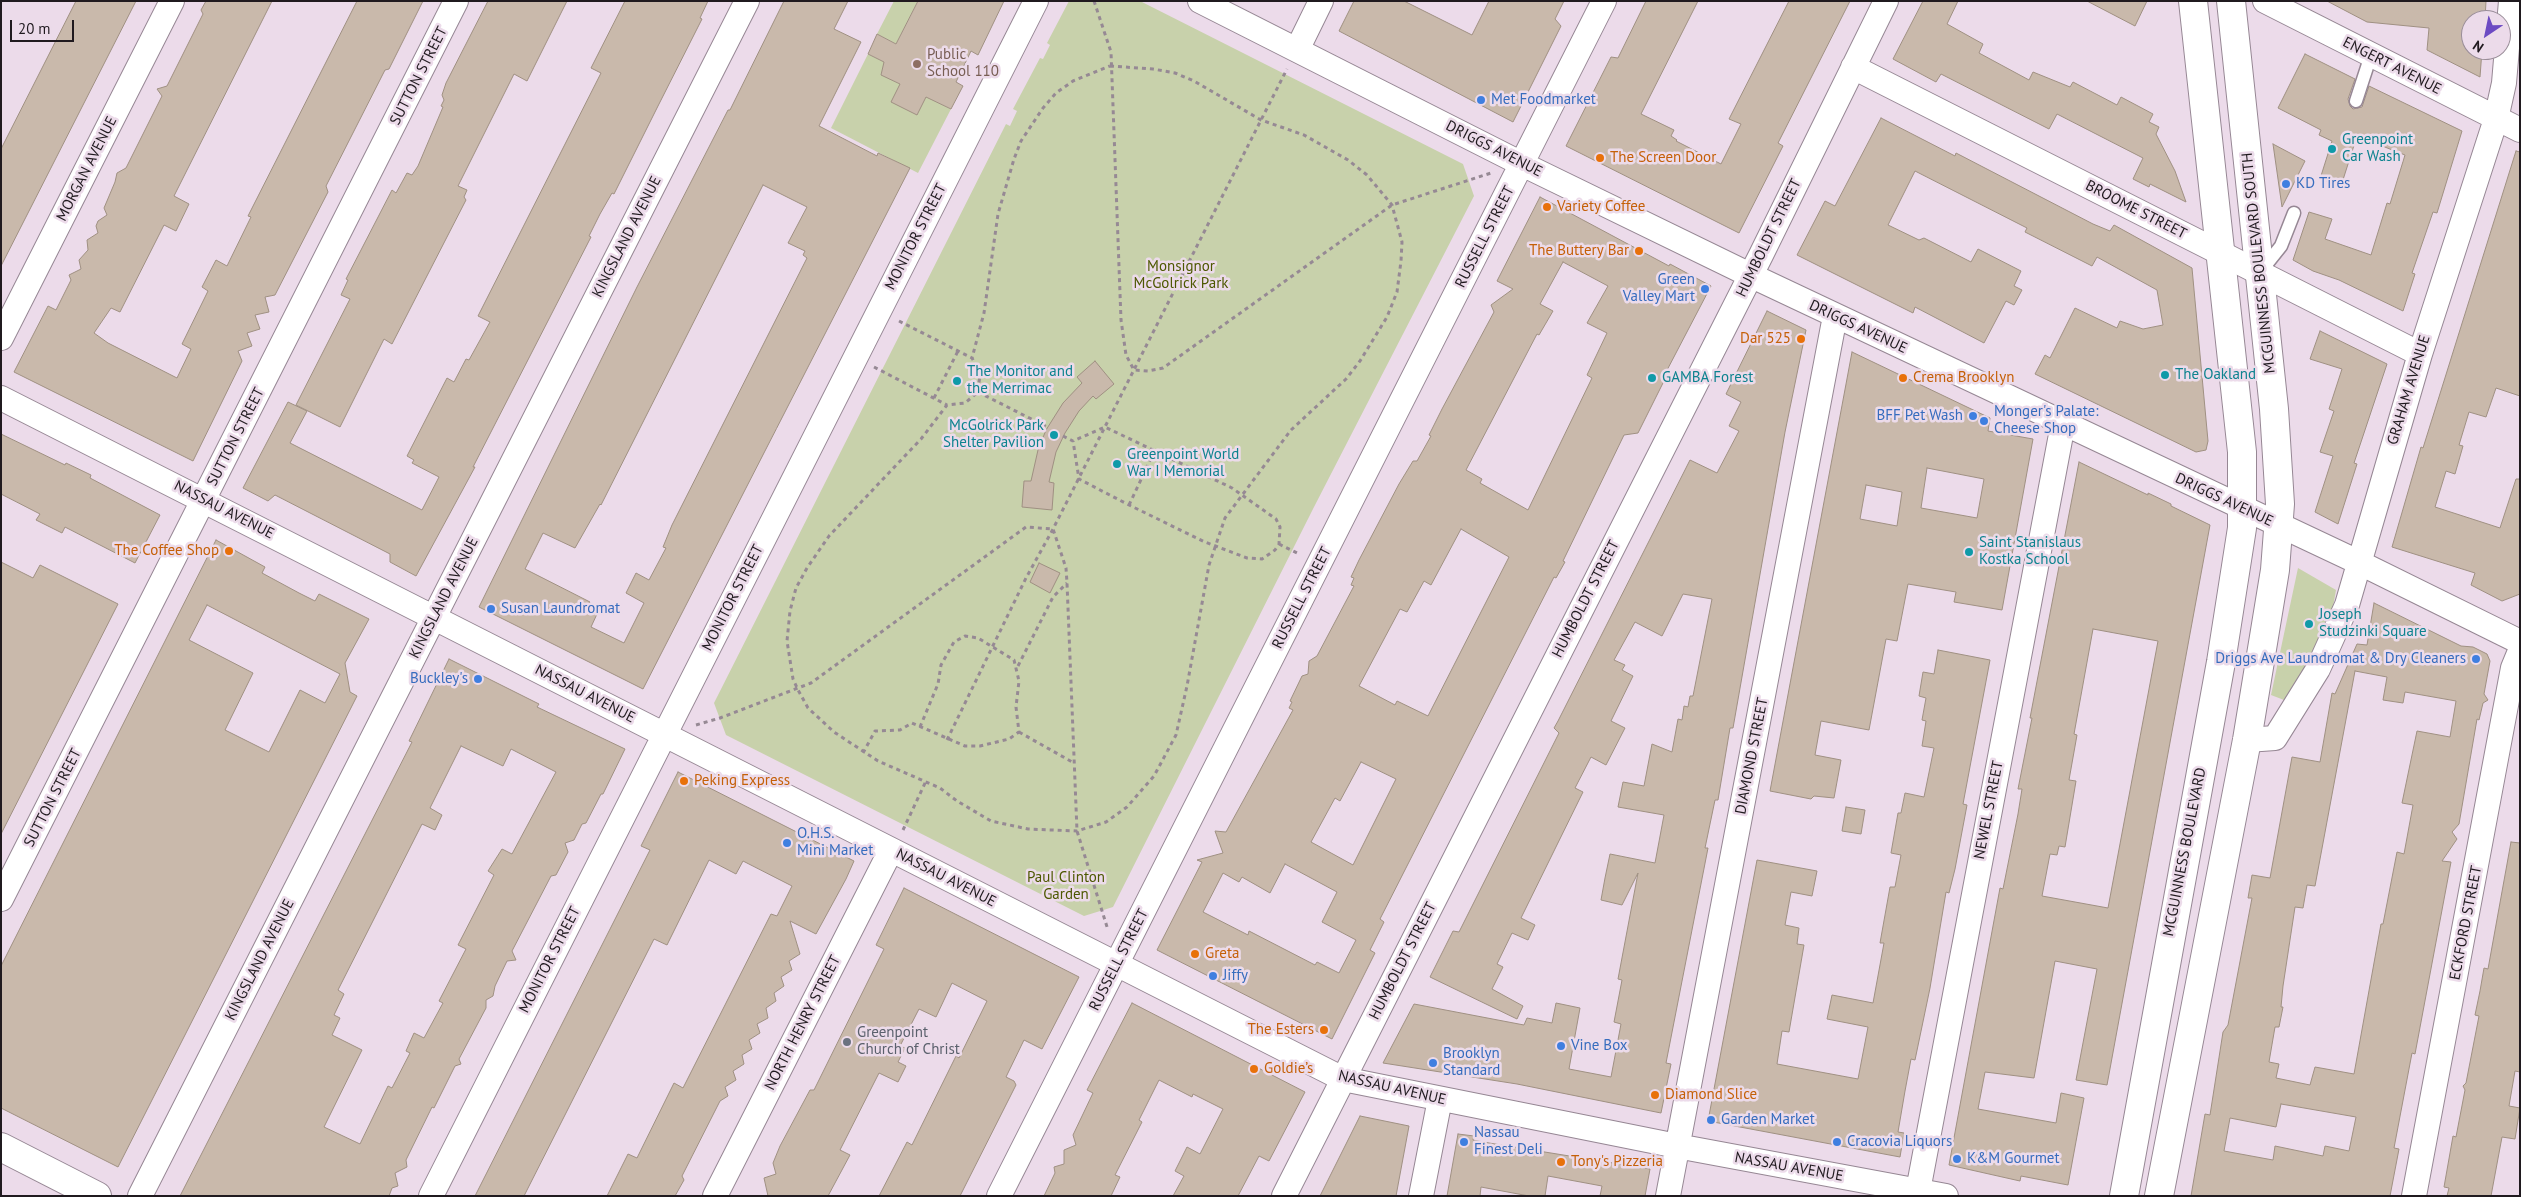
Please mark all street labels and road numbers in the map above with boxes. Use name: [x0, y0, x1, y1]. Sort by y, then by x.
street label: SUTTON STREET: [386, 24, 452, 128]
street label: ENGERT AVENUE: [2340, 33, 2444, 99]
street label: MORGAN AVENUE: [53, 114, 121, 224]
street label: DRIGGS AVENUE: [1443, 117, 1545, 181]
street label: MCGUINNESS BOULEVARD SOUTH: [2238, 152, 2280, 374]
street label: KINGSLAND AVENUE: [589, 173, 665, 301]
street label: HUMBOLDT STREET: [1733, 176, 1805, 300]
street label: BROOME STREET: [2082, 177, 2190, 243]
street label: MONITOR STREET: [881, 181, 951, 293]
street label: RUSSELL STREET: [1452, 183, 1518, 291]
street label: DRIGGS AVENUE: [1806, 296, 1910, 358]
street label: GRAHAM AVENUE: [2384, 333, 2434, 447]
street label: SUTTON STREET: [203, 385, 269, 489]
street label: DRIGGS AVENUE: [2172, 469, 2276, 531]
street label: NASSAU AVENUE: [171, 477, 277, 543]
street label: KINGSLAND AVENUE: [406, 534, 482, 662]
street label: HUMBOLDT STREET: [1549, 537, 1623, 661]
street label: MONITOR STREET: [698, 542, 768, 654]
street label: RUSSELL STREET: [1269, 544, 1335, 652]
street label: NASSAU AVENUE: [532, 661, 638, 727]
street label: DIAMOND STREET: [1732, 696, 1772, 816]
street label: SUTTON STREET: [20, 746, 86, 850]
street label: NEWEL STREET: [1971, 759, 2007, 861]
street label: MCGUINNESS BOULEVARD: [2160, 766, 2210, 938]
street label: NASSAU AVENUE: [893, 845, 999, 911]
street label: ECKFORD STREET: [2446, 864, 2486, 982]
street label: KINGSLAND AVENUE: [222, 896, 298, 1024]
street label: HUMBOLDT STREET: [1366, 899, 1440, 1023]
street label: MONITOR STREET: [515, 904, 585, 1016]
street label: RUSSELL STREET: [1086, 906, 1152, 1014]
street label: NORTH HENRY STREET: [761, 953, 845, 1093]
street label: NASSAU AVENUE: [1336, 1067, 1448, 1109]
street label: NASSAU AVENUE: [1733, 1149, 1845, 1185]

